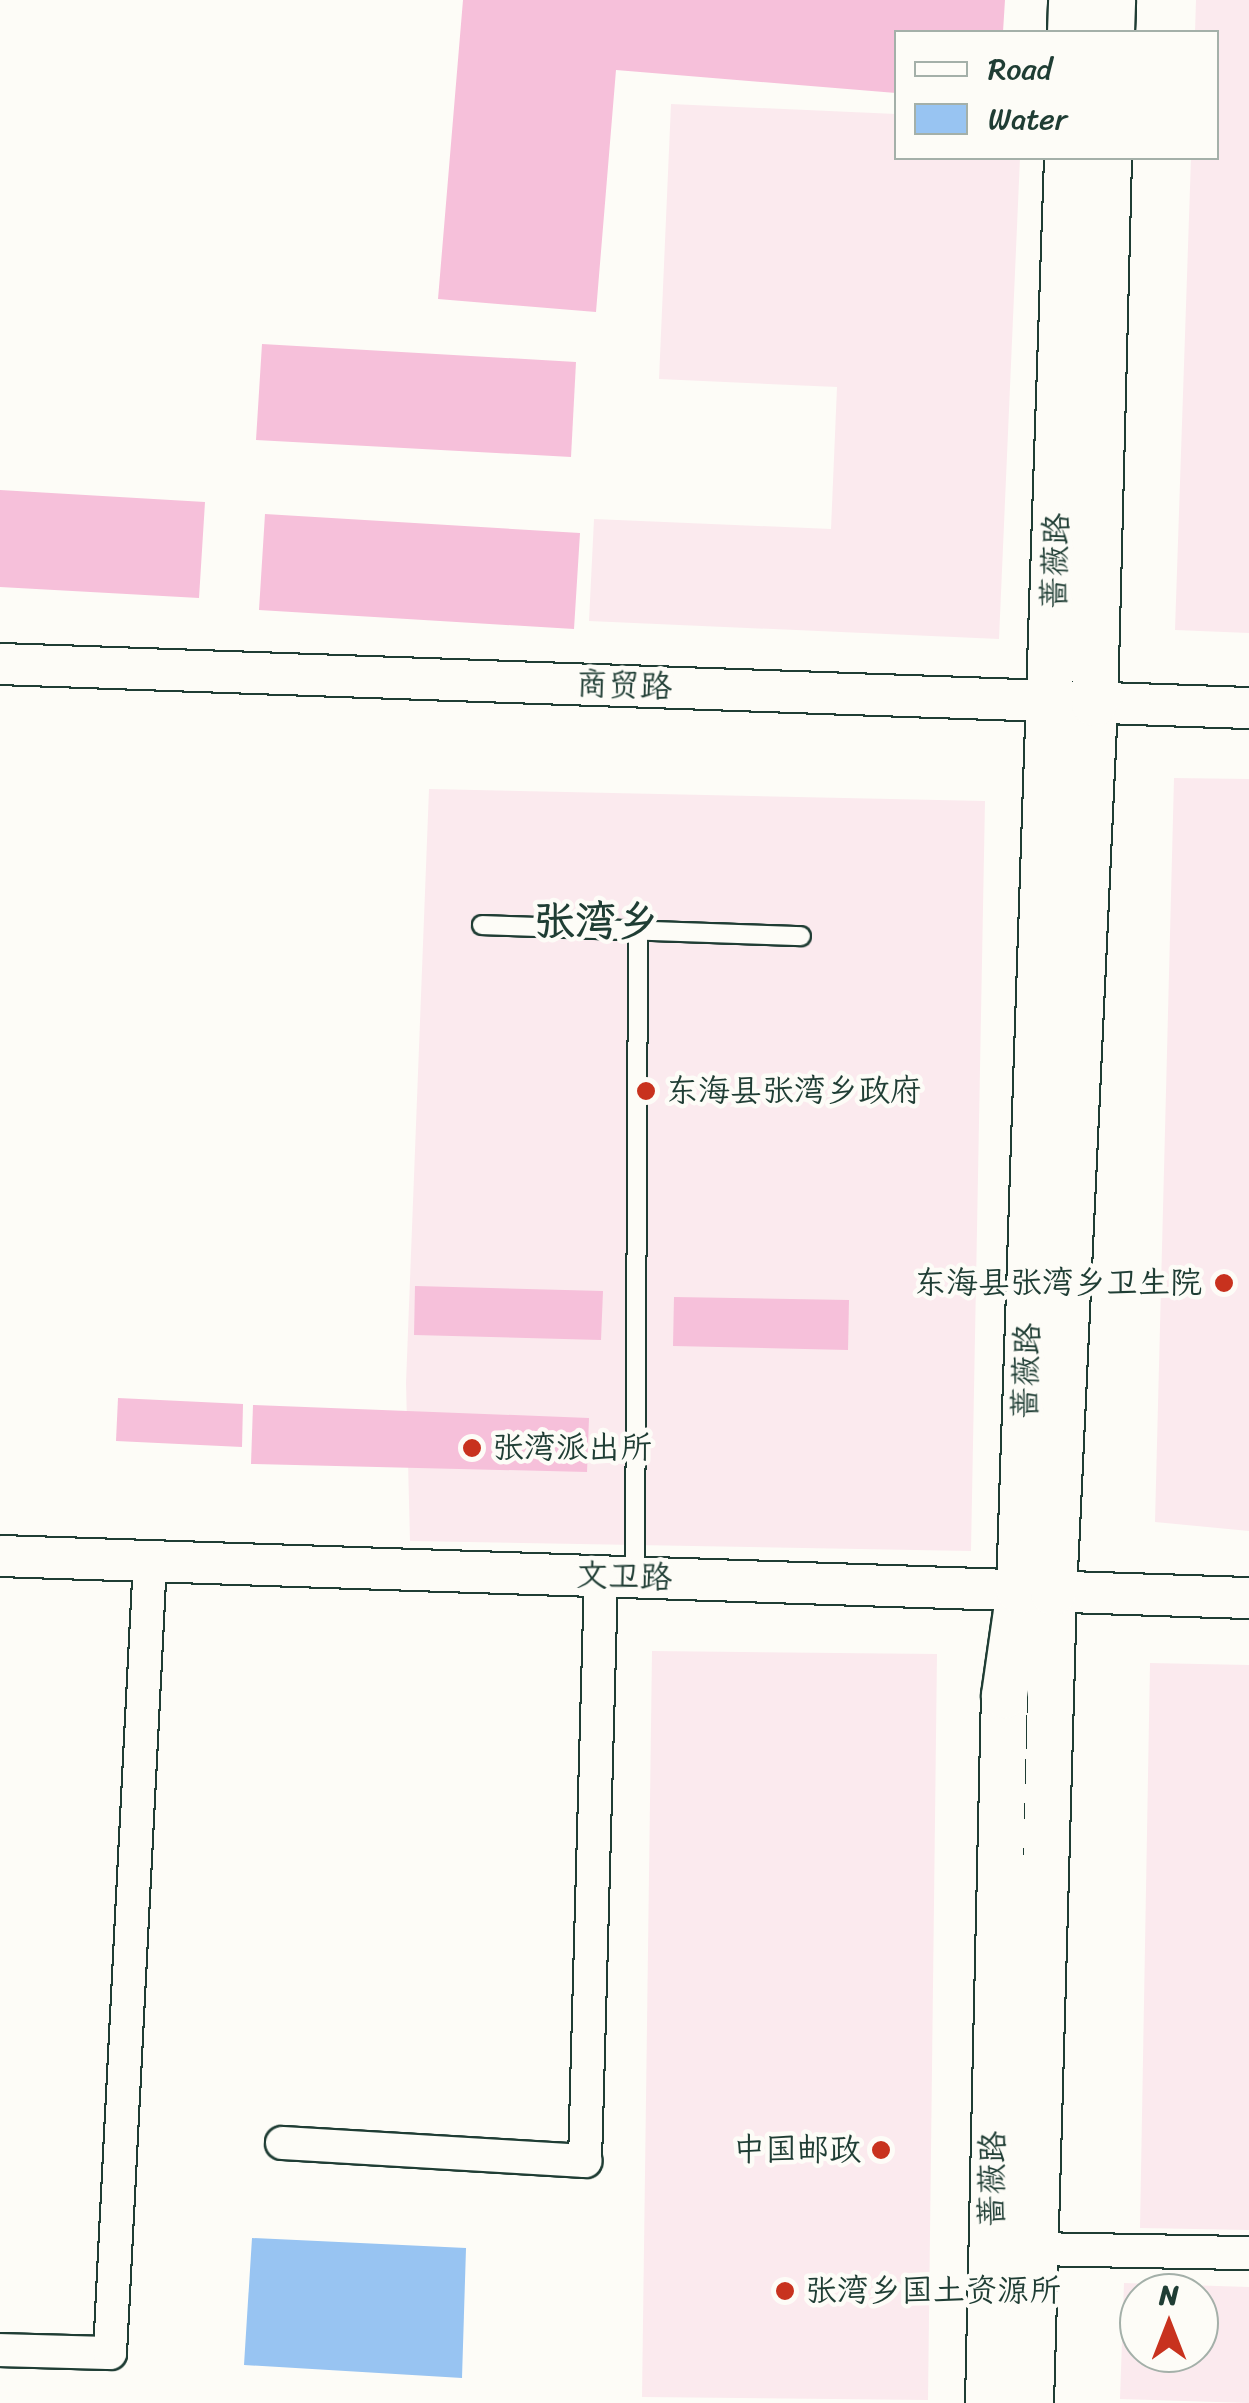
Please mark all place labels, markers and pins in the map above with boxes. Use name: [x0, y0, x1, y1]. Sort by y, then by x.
place label: 东海县张湾乡政府: [666, 1072, 922, 1110]
marker: 东海县张湾乡政府: [635, 1080, 657, 1102]
place label: 东海县张湾乡卫生院: [914, 1264, 1202, 1302]
marker: 东海县张湾乡卫生院: [1211, 1270, 1237, 1296]
place label: 张湾派出所: [492, 1429, 652, 1467]
marker: 张湾派出所: [461, 1437, 483, 1459]
place label: 中国邮政: [733, 2131, 861, 2169]
marker: 中国邮政: [870, 2139, 892, 2161]
place label: 张湾乡国土资源所: [805, 2272, 1061, 2310]
marker: 张湾乡国土资源所: [774, 2280, 796, 2302]

